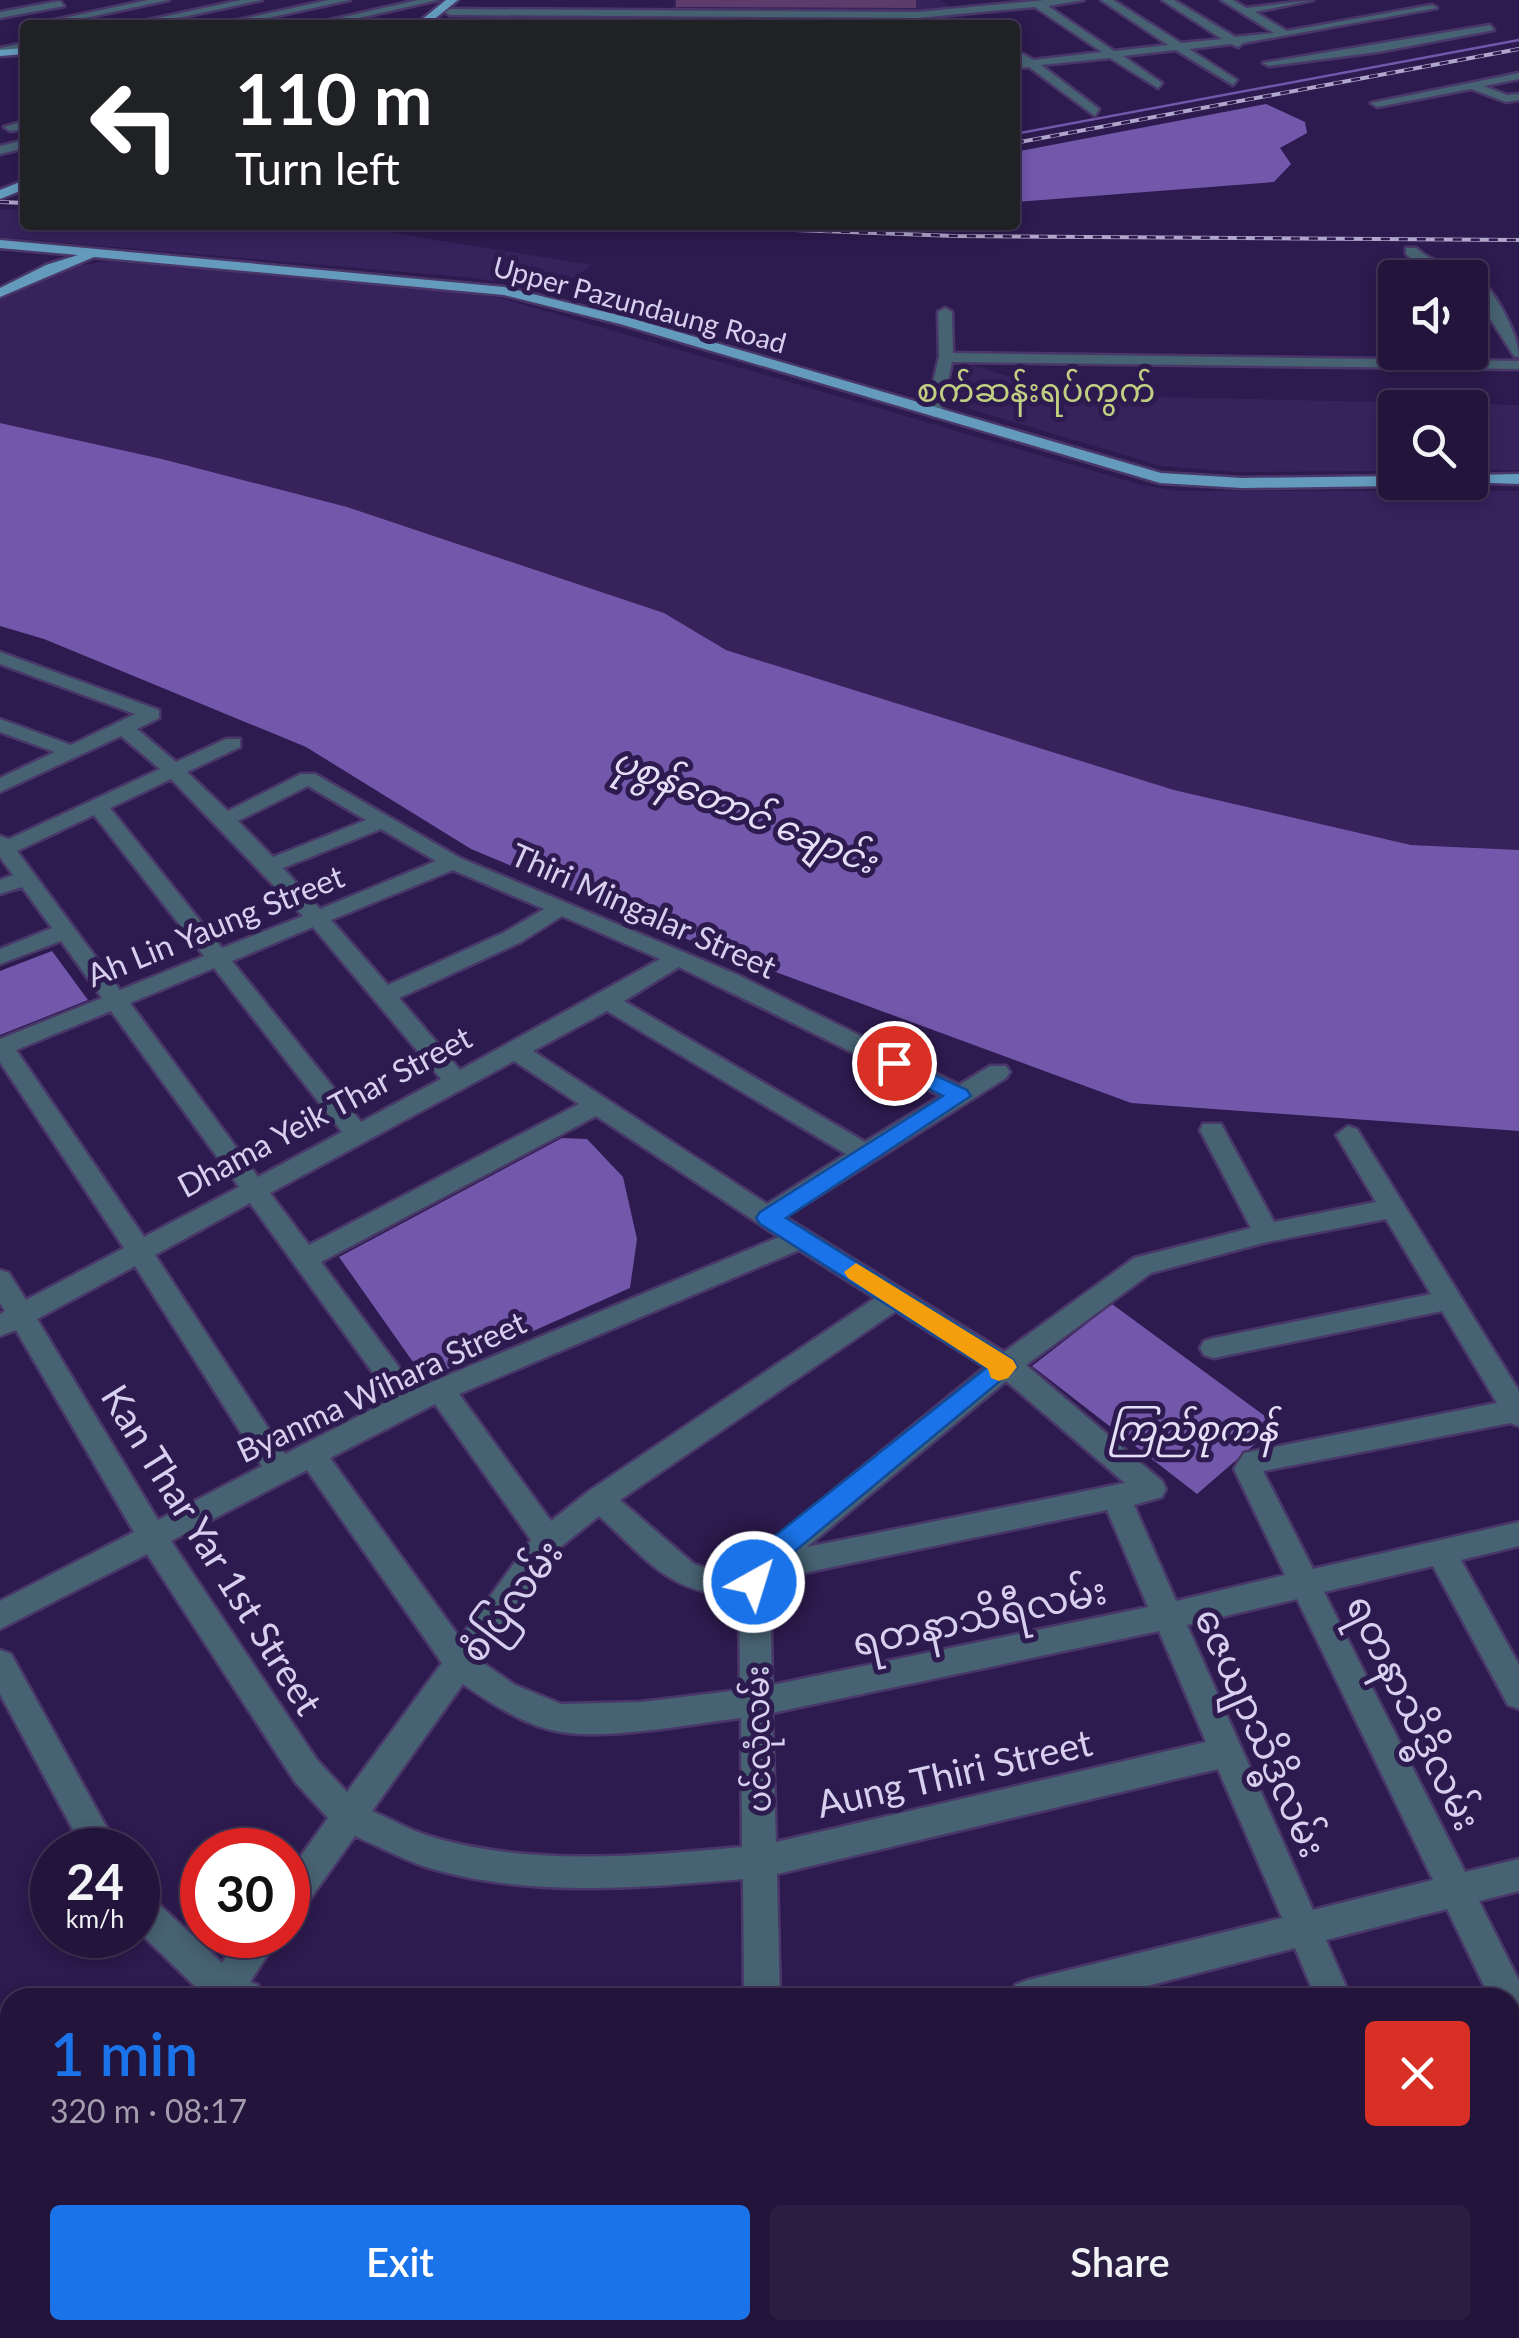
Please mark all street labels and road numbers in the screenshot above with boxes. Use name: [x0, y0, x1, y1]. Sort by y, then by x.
street label: Upper Pazundaung Road: [490, 249, 790, 359]
street label: Thiri Mingalar Street: [505, 834, 783, 986]
street label: Ah Lin Yaung Street: [81, 855, 350, 994]
street label: Dhama Yeik Thar Street: [170, 1017, 478, 1205]
street label: Byanma Wihara Street: [230, 1302, 532, 1470]
street label: Kan Thar Yar 1st Street: [93, 1376, 333, 1723]
street label: စံပြလမ်း: [448, 1529, 579, 1676]
street label: ရတနာသိရီလမ်း: [848, 1565, 1112, 1674]
street label: ရတနာသိဒ္ဓိလမ်း: [1328, 1586, 1493, 1842]
street label: ဇေယျာသိဒ္ဓိလမ်း: [1176, 1600, 1338, 1868]
street label: ပင်လုံလမ်း: [734, 1665, 786, 1813]
street label: Aung Thiri Street: [812, 1718, 1097, 1826]

